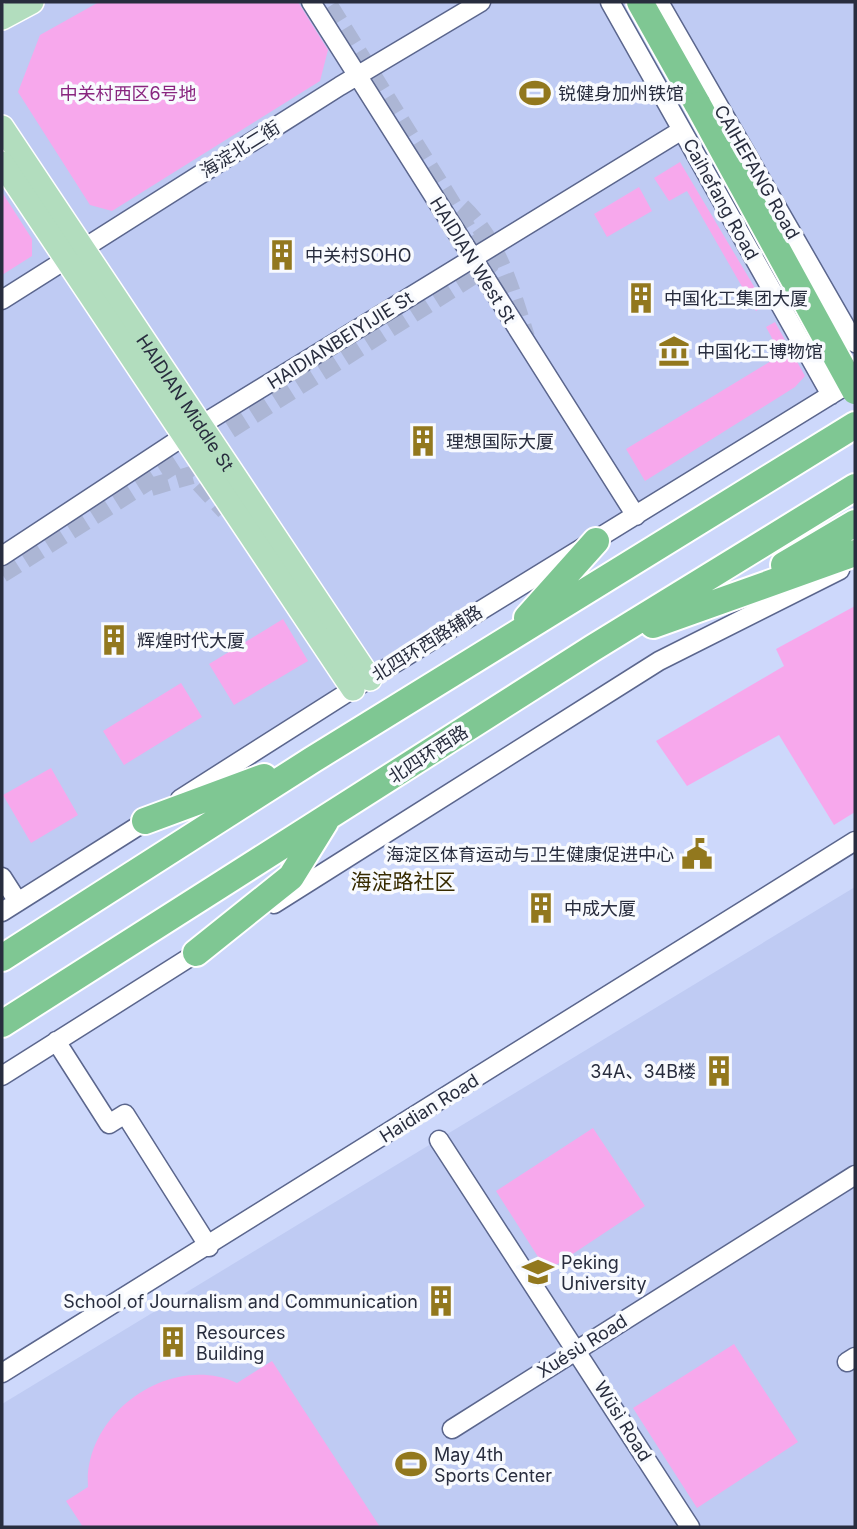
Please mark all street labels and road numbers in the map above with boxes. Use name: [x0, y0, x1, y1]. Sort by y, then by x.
street label: CAIHEFANG Road: [710, 101, 804, 243]
street label: 海淀北二街: [196, 116, 284, 182]
street label: Caihefang Road: [679, 135, 763, 263]
street label: HAIDIAN West St: [426, 193, 520, 327]
street label: HAIDIANBEIYIJIE St: [263, 287, 417, 393]
street label: HAIDIAN Middle St: [133, 330, 239, 475]
street label: 北四环西路辅路: [368, 601, 486, 685]
street label: 北四环西路: [385, 721, 471, 787]
street label: Haidian Road: [376, 1069, 482, 1147]
street label: Xuésù Road: [533, 1310, 631, 1382]
street label: Wūsì Road: [590, 1377, 656, 1465]

